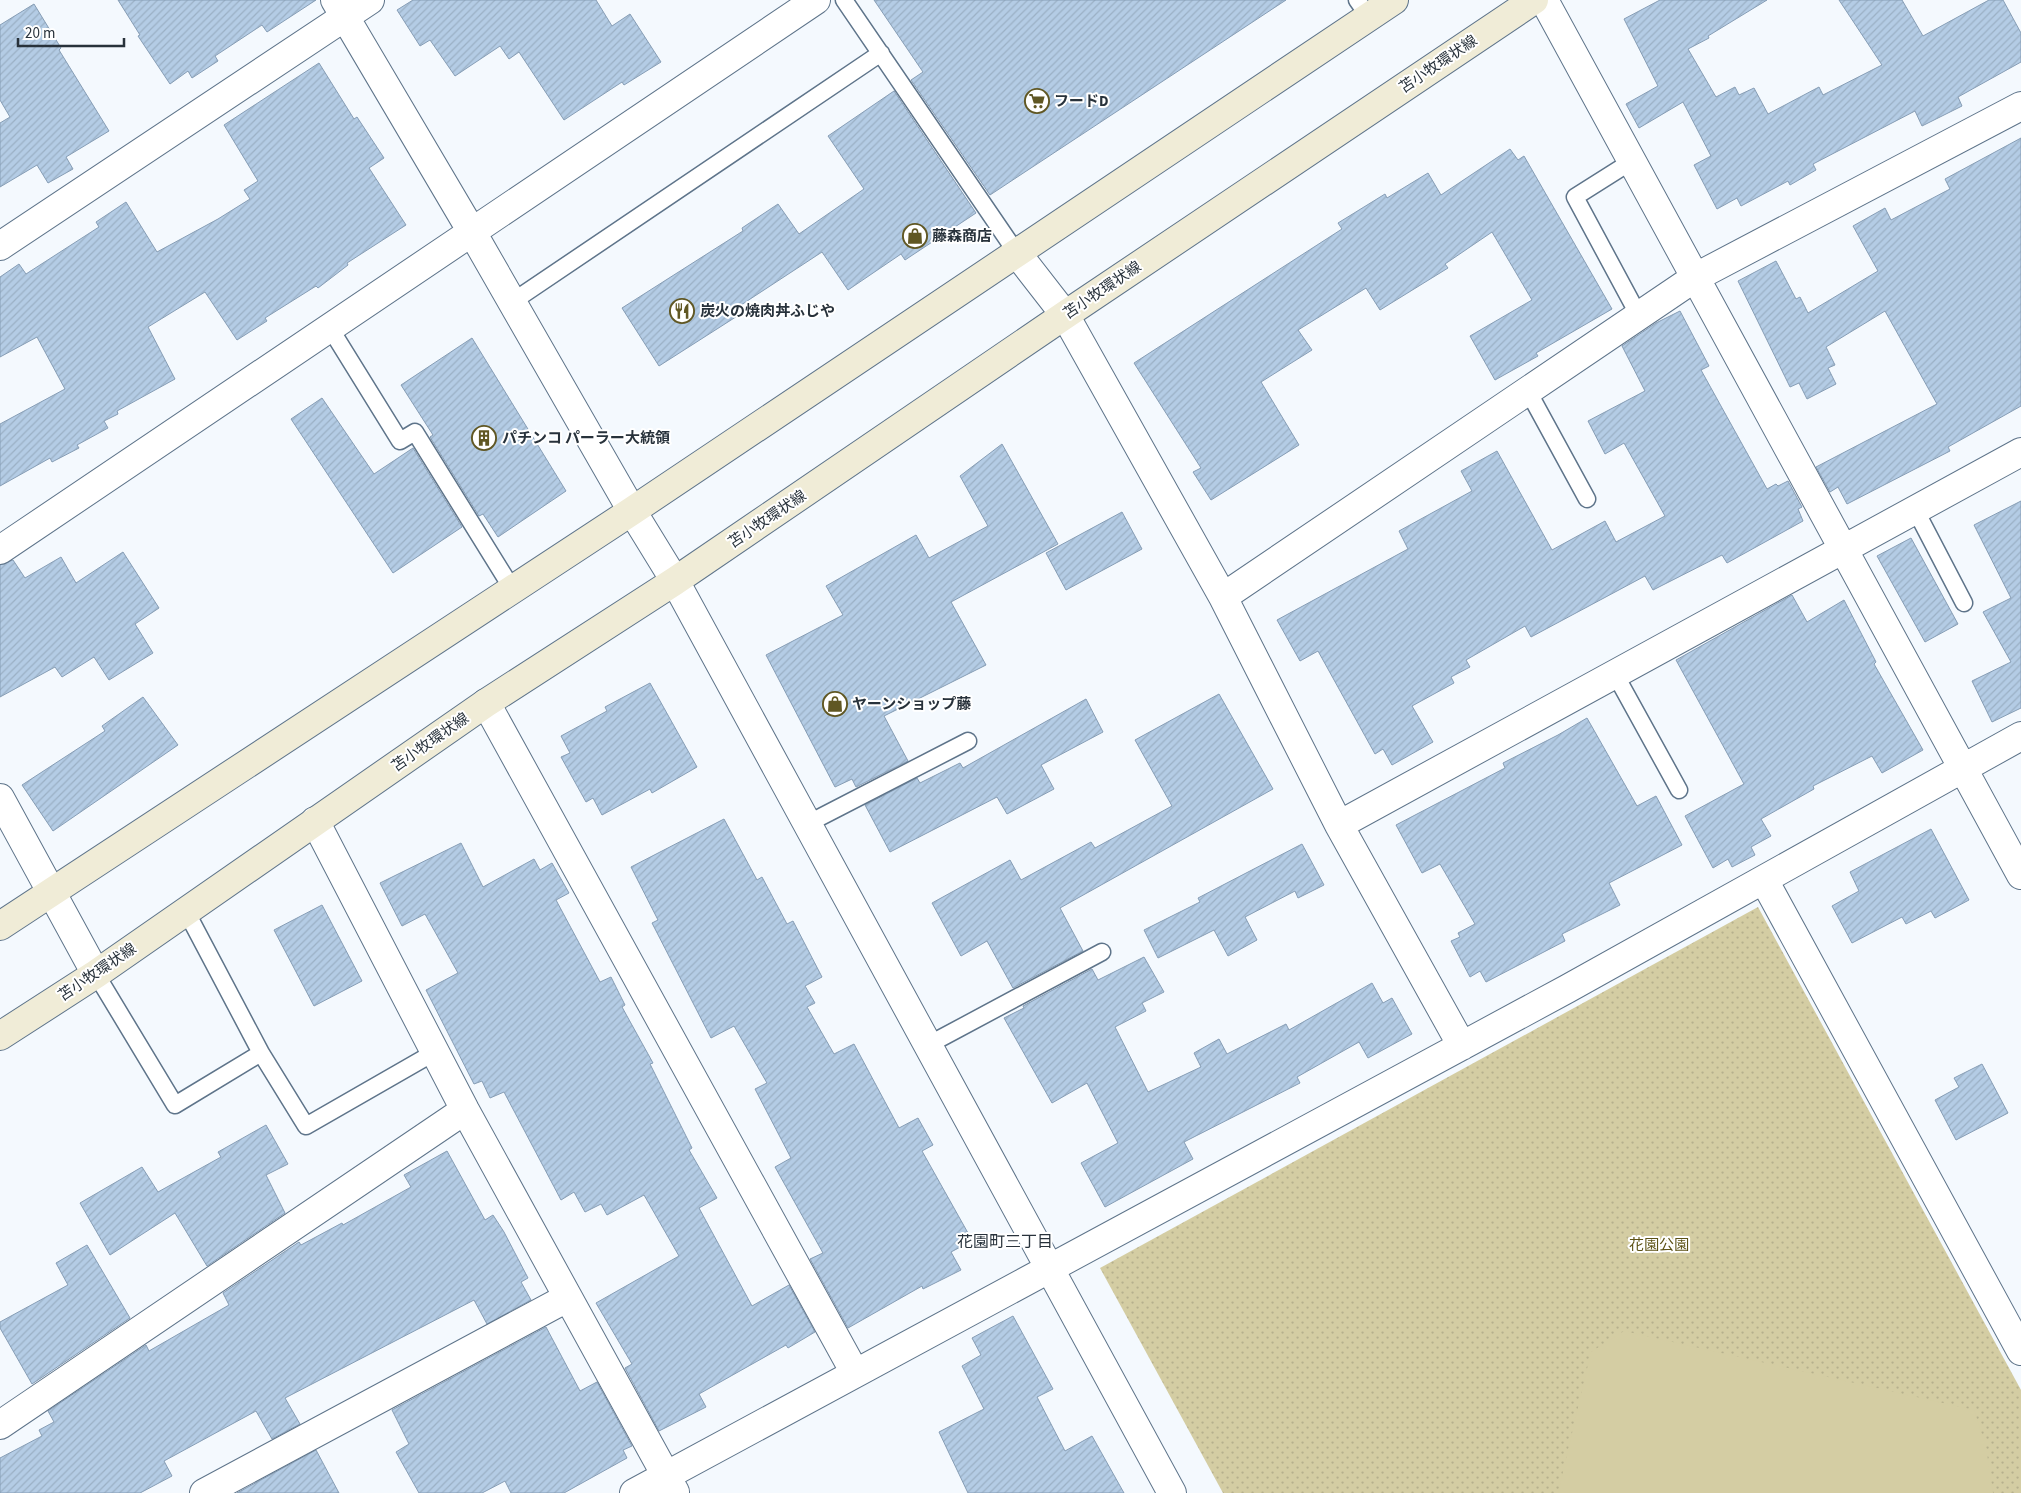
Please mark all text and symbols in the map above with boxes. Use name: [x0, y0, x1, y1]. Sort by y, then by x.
scale bar: [18, 15, 124, 47]
text: 20 m: [25, 23, 55, 44]
street label: 苫小牧環状線: [1395, 31, 1481, 98]
supermarket icon: フードD: [1024, 88, 1050, 114]
place label: フードD: [1054, 91, 1109, 112]
shop icon: 藤森商店: [902, 223, 928, 249]
place label: 藤森商店: [932, 226, 992, 247]
street label: 苫小牧環状線: [1059, 257, 1145, 324]
restaurant icon: 炭火の焼肉丼ふじや: [669, 298, 695, 324]
place label: 炭火の焼肉丼ふじや: [700, 301, 835, 322]
building icon: パチンコ パーラー大統領: [471, 425, 497, 451]
place label: パチンコ パーラー大統領: [502, 428, 670, 449]
street label: 苫小牧環状線: [724, 486, 810, 553]
shop icon: ヤーンショップ藤: [822, 691, 848, 717]
place label: ヤーンショップ藤: [852, 694, 971, 715]
street label: 苫小牧環状線: [387, 708, 473, 777]
street label: 苫小牧環状線: [54, 939, 140, 1006]
district label: 花園町三丁目: [957, 1231, 1053, 1253]
park label: 花園公園: [1629, 1235, 1689, 1256]

